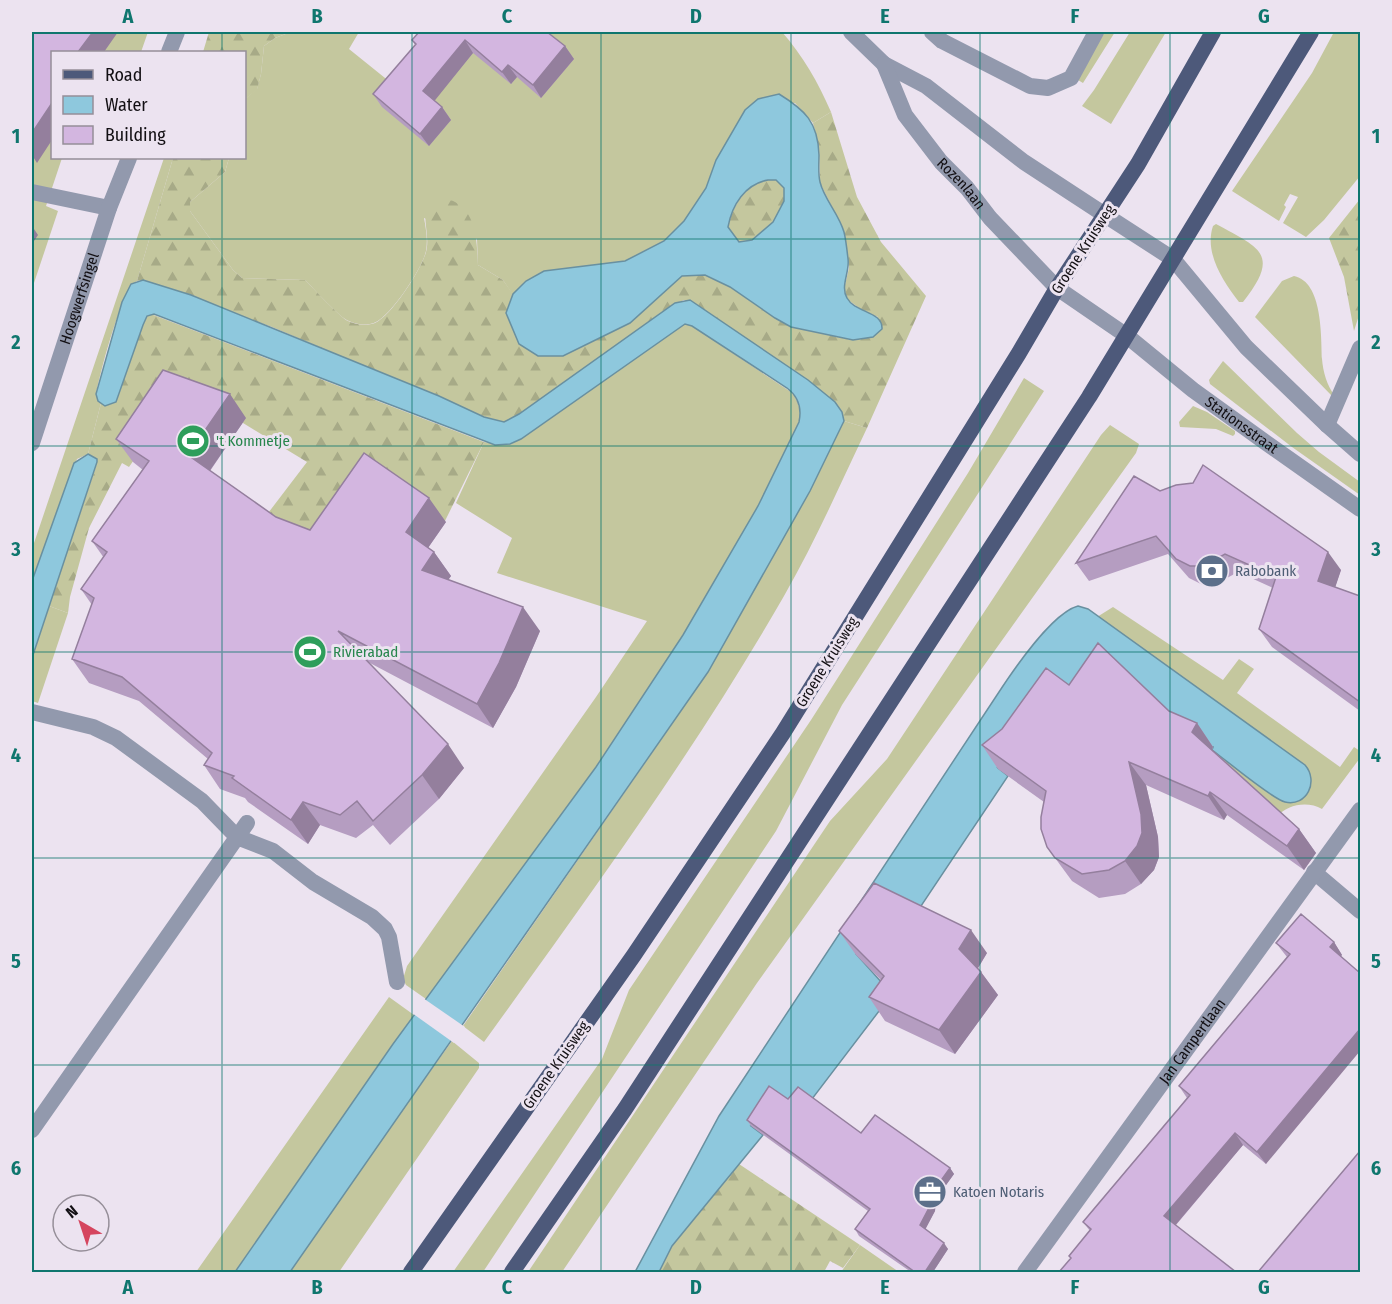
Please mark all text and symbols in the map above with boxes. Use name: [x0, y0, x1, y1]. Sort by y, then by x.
text: A: [122, 4, 135, 28]
text: B: [311, 4, 323, 28]
text: C: [502, 4, 513, 28]
text: D: [690, 4, 702, 28]
text: E: [880, 4, 890, 28]
text: F: [1071, 4, 1080, 28]
text: G: [1258, 4, 1270, 28]
legend: [51, 51, 246, 159]
text: Road: [105, 64, 142, 86]
text: Water: [105, 94, 148, 116]
text: 1: [12, 124, 20, 148]
text: Building: [105, 124, 166, 146]
text: 1: [1372, 124, 1380, 148]
street label: Rozenlaan: [933, 154, 989, 213]
street label: Groene Kruisweg: [1047, 201, 1119, 297]
street label: Hoogwerfsingel: [56, 250, 103, 347]
text: 2: [10, 330, 21, 354]
text: 2: [1370, 330, 1381, 354]
street label: Stationsstraat: [1201, 393, 1282, 458]
sports icon: 't Kommetje: [175, 423, 211, 459]
place label: 't Kommetje: [216, 432, 290, 450]
text: 3: [10, 537, 21, 561]
text: 3: [1370, 537, 1381, 561]
bank icon: Rabobank: [1194, 553, 1230, 589]
place label: Rabobank: [1235, 562, 1296, 580]
street label: Groene Kruisweg: [792, 614, 862, 710]
sports icon: Rivierabad: [292, 634, 328, 670]
place label: Rivierabad: [333, 643, 398, 661]
text: 4: [11, 743, 21, 767]
text: 4: [1371, 743, 1381, 767]
text: 5: [11, 949, 21, 973]
text: 5: [1371, 949, 1381, 973]
street label: Jan Campertlaan: [1155, 995, 1229, 1088]
street label: Groene Kruisweg: [519, 1018, 593, 1112]
text: 6: [11, 1156, 21, 1180]
text: 6: [1371, 1156, 1381, 1180]
office icon: Katoen Notaris: [912, 1174, 948, 1210]
place label: Katoen Notaris: [953, 1183, 1044, 1201]
north arrow: [51, 1193, 111, 1253]
text: N: [62, 1201, 82, 1222]
text: A: [122, 1275, 135, 1299]
text: B: [311, 1275, 323, 1299]
text: C: [502, 1275, 513, 1299]
text: D: [690, 1275, 702, 1299]
text: E: [880, 1275, 890, 1299]
text: F: [1071, 1275, 1080, 1299]
text: G: [1258, 1275, 1270, 1299]

